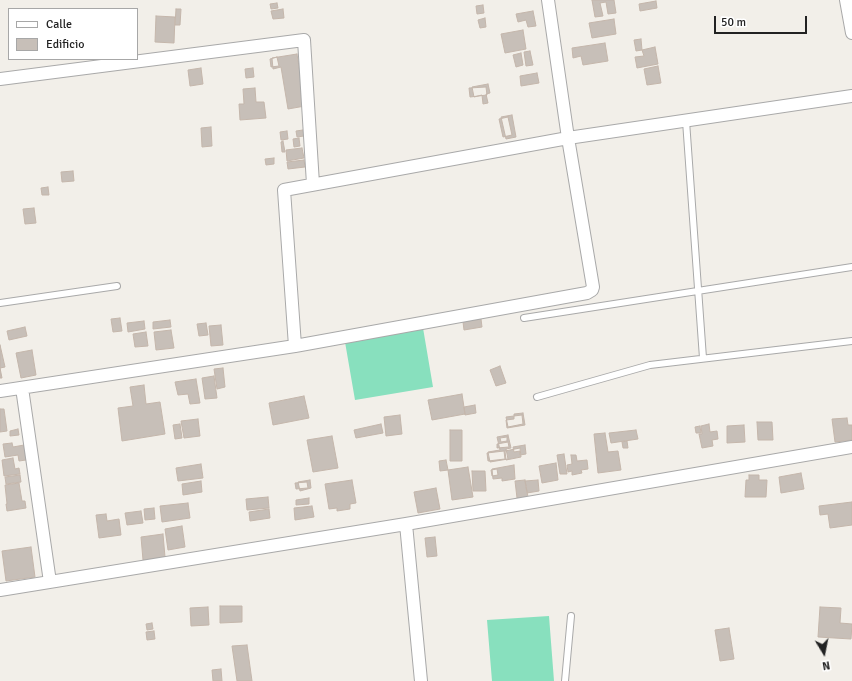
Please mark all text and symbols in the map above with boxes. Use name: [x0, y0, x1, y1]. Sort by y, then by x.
legend: [8, 8, 138, 60]
scale bar: [716, 8, 809, 34]
text: 50 m: [721, 15, 746, 30]
text: Calle: [46, 17, 72, 32]
text: Edificio: [46, 37, 84, 52]
north arrow: [804, 633, 844, 673]
text: N: [821, 658, 831, 672]

